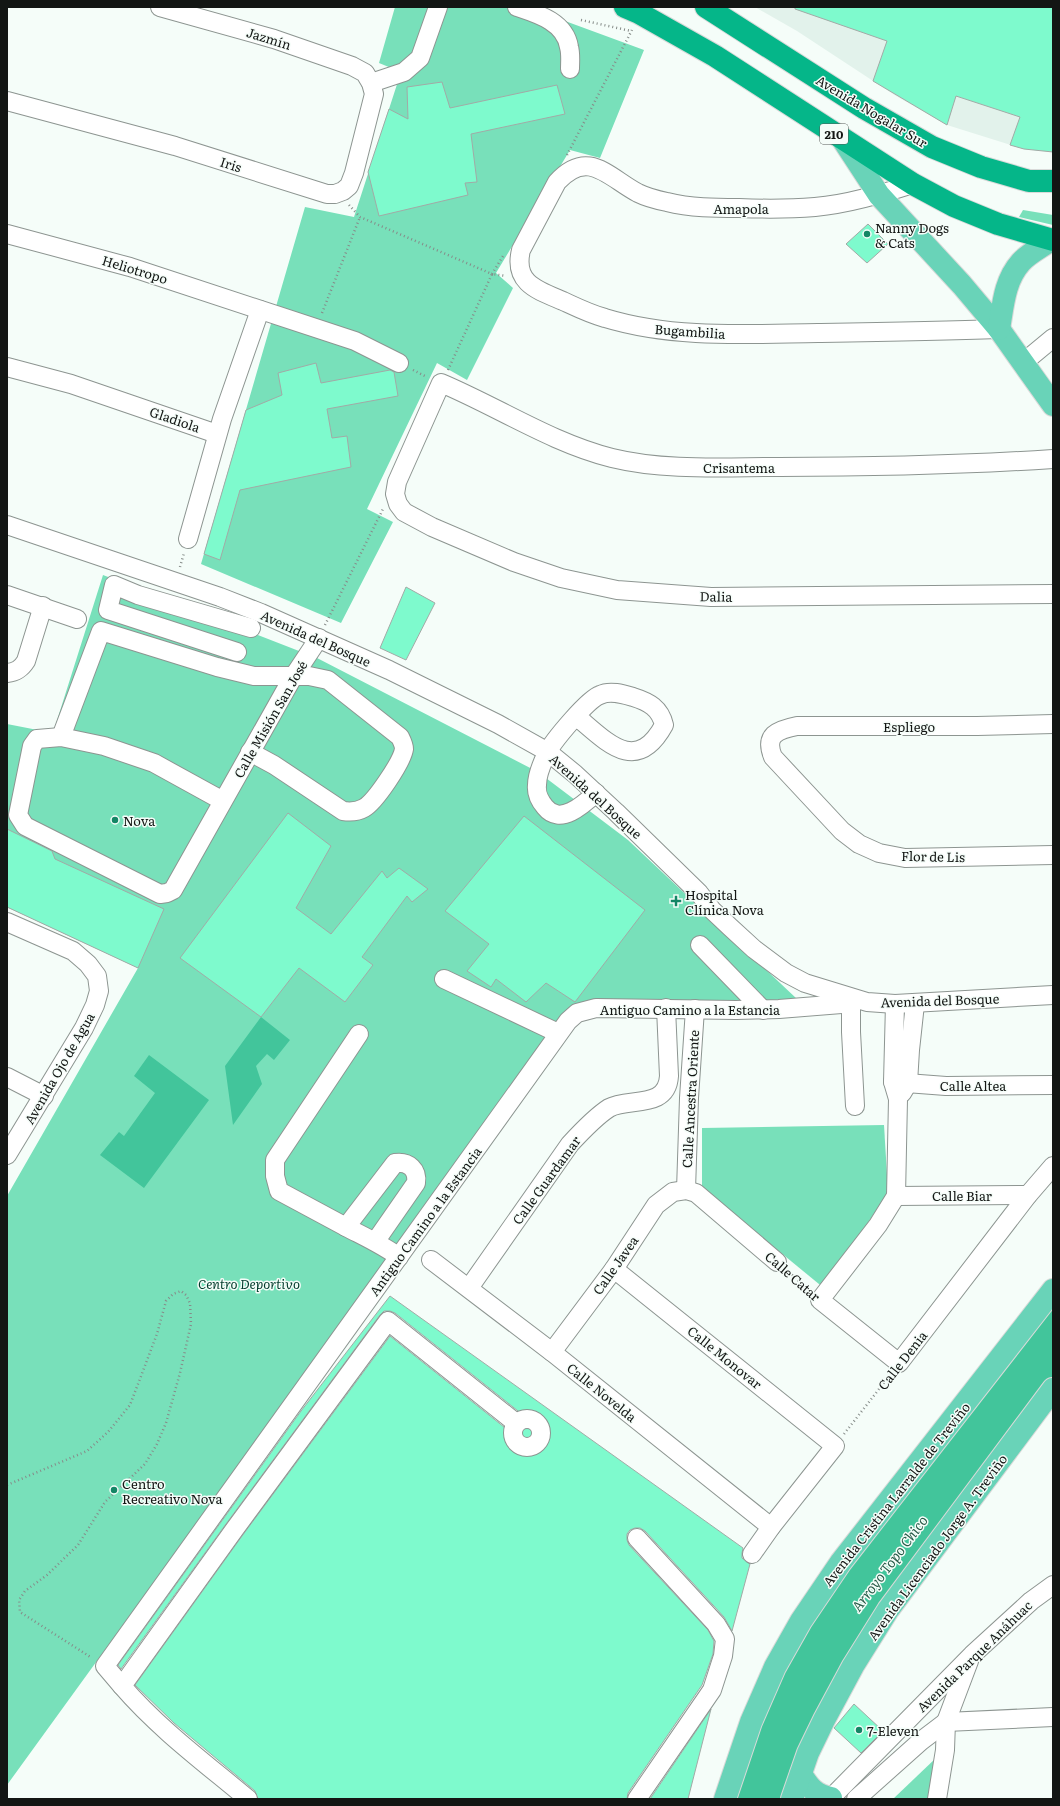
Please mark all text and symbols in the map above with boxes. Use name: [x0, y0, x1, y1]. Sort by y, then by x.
street label: Jazmín: [244, 22, 294, 54]
street label: Avenida Nogalar Sur: [813, 70, 932, 152]
road number: 210: [820, 124, 848, 144]
street label: Iris: [218, 152, 244, 176]
street label: Amapola: [713, 199, 769, 218]
place label: Nanny Dogs & Cats: [875, 218, 949, 252]
marker: Nanny Dogs & Cats: [862, 229, 872, 239]
street label: Heliotropo: [100, 250, 170, 288]
street label: Bugambilia: [654, 319, 726, 343]
street label: Gladiola: [147, 402, 203, 436]
street label: Crisantema: [703, 458, 775, 477]
street label: Dalia: [700, 586, 732, 606]
street label: Avenida del Bosque: [258, 605, 374, 671]
street label: Calle Misión San José: [229, 657, 311, 781]
street label: Espliego: [883, 717, 935, 736]
street label: Avenida del Bosque: [546, 749, 647, 843]
place label: Nova: [123, 811, 155, 830]
marker: Nova: [110, 815, 120, 825]
street label: Flor de Lis: [901, 846, 965, 866]
place label: Hospital Clínica Nova: [685, 885, 764, 919]
marker: Hospital Clínica Nova: [670, 895, 682, 907]
street label: Avenida del Bosque: [880, 988, 1000, 1012]
street label: Antiguo Camino a la Estancia: [600, 1000, 780, 1019]
street label: Avenida Ojo de Agua: [19, 1009, 99, 1127]
street label: Calle Ancestra Oriente: [677, 1029, 703, 1169]
street label: Calle Altea: [940, 1076, 1006, 1095]
street label: Calle Guardamar: [507, 1131, 585, 1228]
street label: Antiguo Camino a la Estancia: [364, 1142, 486, 1300]
street label: Calle Biar: [932, 1186, 993, 1205]
street label: Calle Javea: [588, 1232, 642, 1298]
street label: Calle Catar: [761, 1247, 825, 1306]
park label: Centro Deportivo: [198, 1274, 300, 1293]
street label: Calle Monovar: [684, 1321, 767, 1393]
street label: Calle Denia: [873, 1326, 931, 1394]
street label: Calle Novelda: [563, 1358, 641, 1426]
street label: Avenida Cristina Larralde de Treviño: [818, 1398, 974, 1590]
street label: Avenida Licenciado Jorge A. Treviño: [863, 1450, 1011, 1644]
place label: Centro Recreativo Nova: [122, 1474, 223, 1508]
marker: Centro Recreativo Nova: [109, 1485, 119, 1495]
water label: Arroyo Topo Chico: [846, 1511, 932, 1615]
street label: Avenida Parque Anáhuac: [912, 1595, 1036, 1716]
place label: 7-Eleven: [867, 1721, 919, 1740]
marker: 7-Eleven: [854, 1725, 864, 1735]

